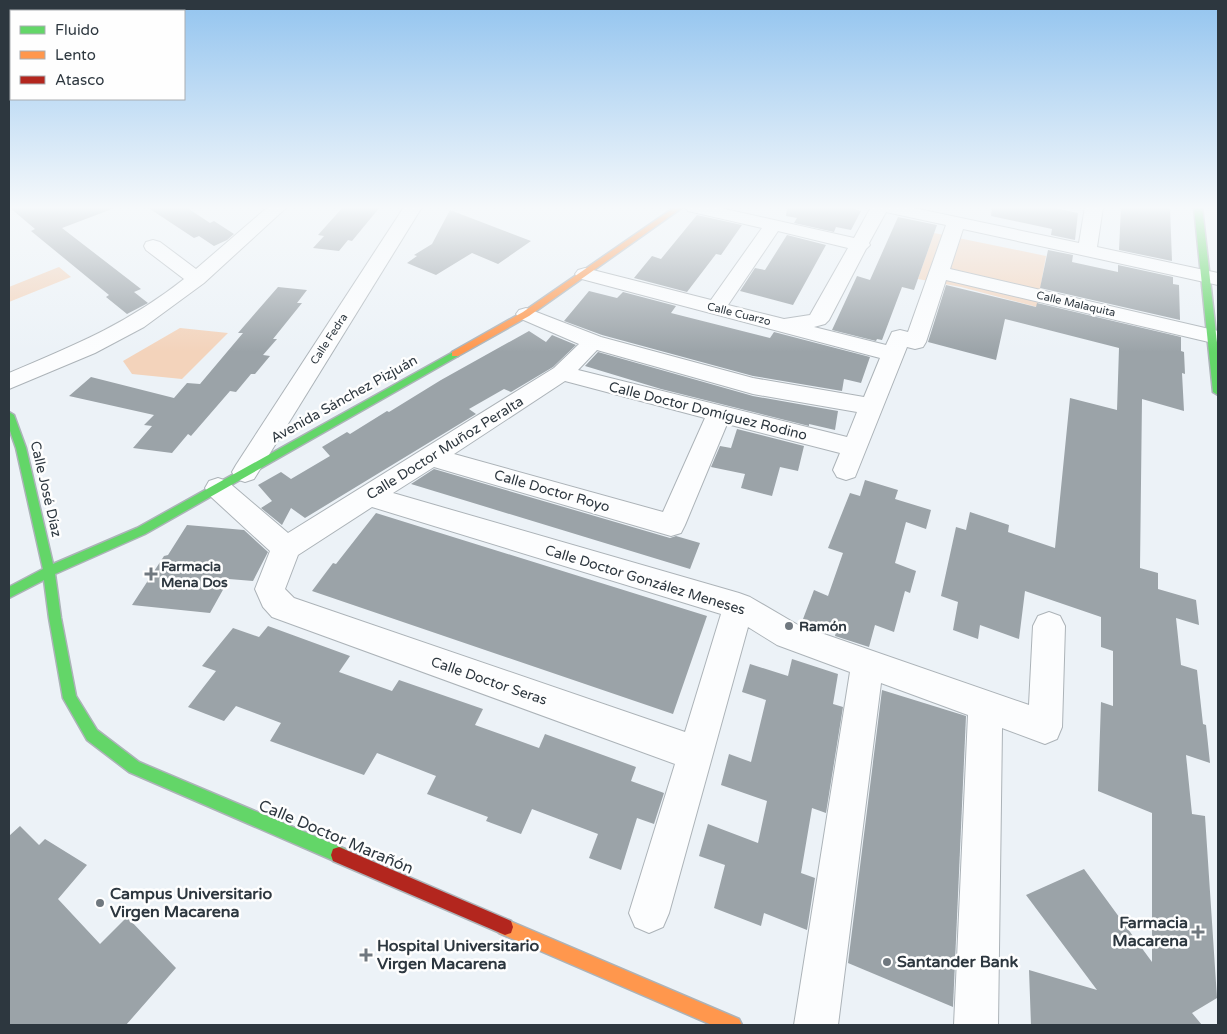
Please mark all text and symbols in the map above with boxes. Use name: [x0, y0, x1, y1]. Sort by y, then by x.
legend: [10, 10, 185, 100]
text: Fluido: [55, 21, 99, 39]
text: Lento: [55, 46, 96, 64]
text: Atasco: [55, 71, 104, 89]
street label: Calle Malaquita: [1035, 289, 1117, 319]
street label: Calle Cuarzo: [706, 300, 772, 328]
street label: Calle Fedra: [308, 311, 350, 367]
street label: Avenida Sánchez Pizjuán: [268, 351, 420, 447]
street label: Calle Doctor Domíguez Rodino: [607, 378, 809, 444]
street label: Calle Doctor Muñoz Peralta: [363, 393, 527, 503]
street label: Calle José Díaz: [27, 439, 65, 539]
street label: Calle Doctor Royo: [492, 466, 612, 516]
street label: Calle Doctor González Meneses: [543, 541, 748, 619]
place label: Farmacia Mena Dos: [161, 558, 228, 591]
marker: Farmacia Mena Dos: [145, 568, 157, 580]
place label: Ramón: [799, 618, 847, 635]
marker: Ramón: [783, 620, 795, 632]
street label: Calle Doctor Seras: [429, 653, 550, 709]
street label: Calle Doctor Marañón: [256, 795, 416, 879]
place label: Campus Universitario Virgen Macarena: [110, 884, 272, 922]
marker: Campus Universitario Virgen Macarena: [94, 897, 106, 909]
place label: Farmacia Macarena: [1112, 913, 1188, 951]
marker: Farmacia Macarena: [1192, 926, 1204, 938]
place label: Hospital Universitario Virgen Macarena: [377, 936, 540, 974]
marker: Hospital Universitario Virgen Macarena: [359, 948, 373, 962]
place label: Santander Bank: [897, 952, 1019, 972]
marker: Santander Bank: [881, 956, 893, 968]

